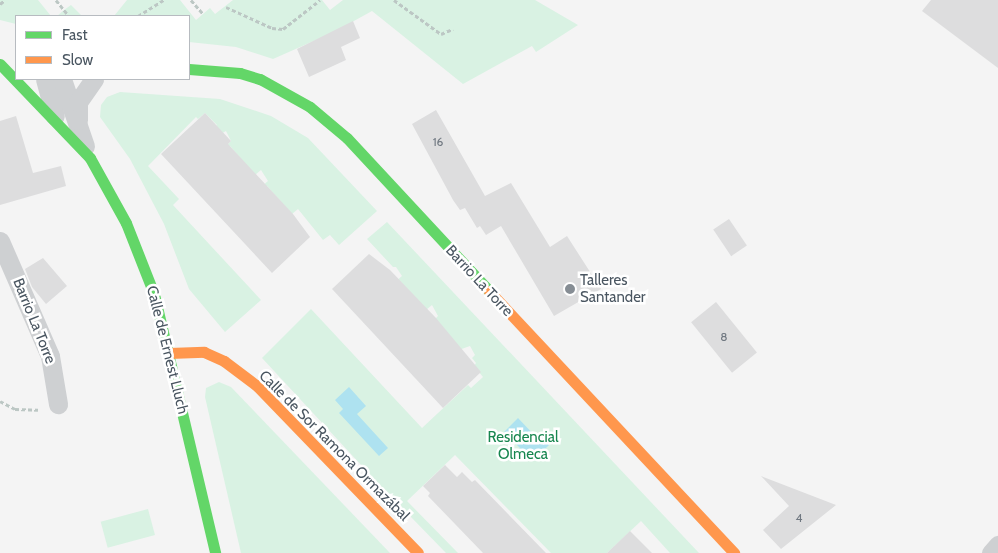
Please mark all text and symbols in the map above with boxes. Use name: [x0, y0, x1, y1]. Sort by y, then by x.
legend: [15, 15, 190, 80]
text: Fast: [62, 26, 87, 44]
text: Slow: [62, 51, 93, 69]
house number: 16: [433, 135, 443, 149]
street label: Barrio La Torre: [442, 242, 516, 320]
place label: Talleres Santander: [580, 271, 646, 306]
street label: Barrio La Torre: [9, 276, 59, 366]
marker: Talleres Santander: [564, 283, 576, 295]
street label: Calle de Ernest Lluch: [142, 284, 192, 416]
house number: 8: [720, 330, 728, 344]
street label: Calle de Sor Ramona Ormazábal: [255, 367, 413, 525]
park label: Residencial Olmeca: [488, 428, 558, 463]
house number: 4: [796, 511, 802, 525]

